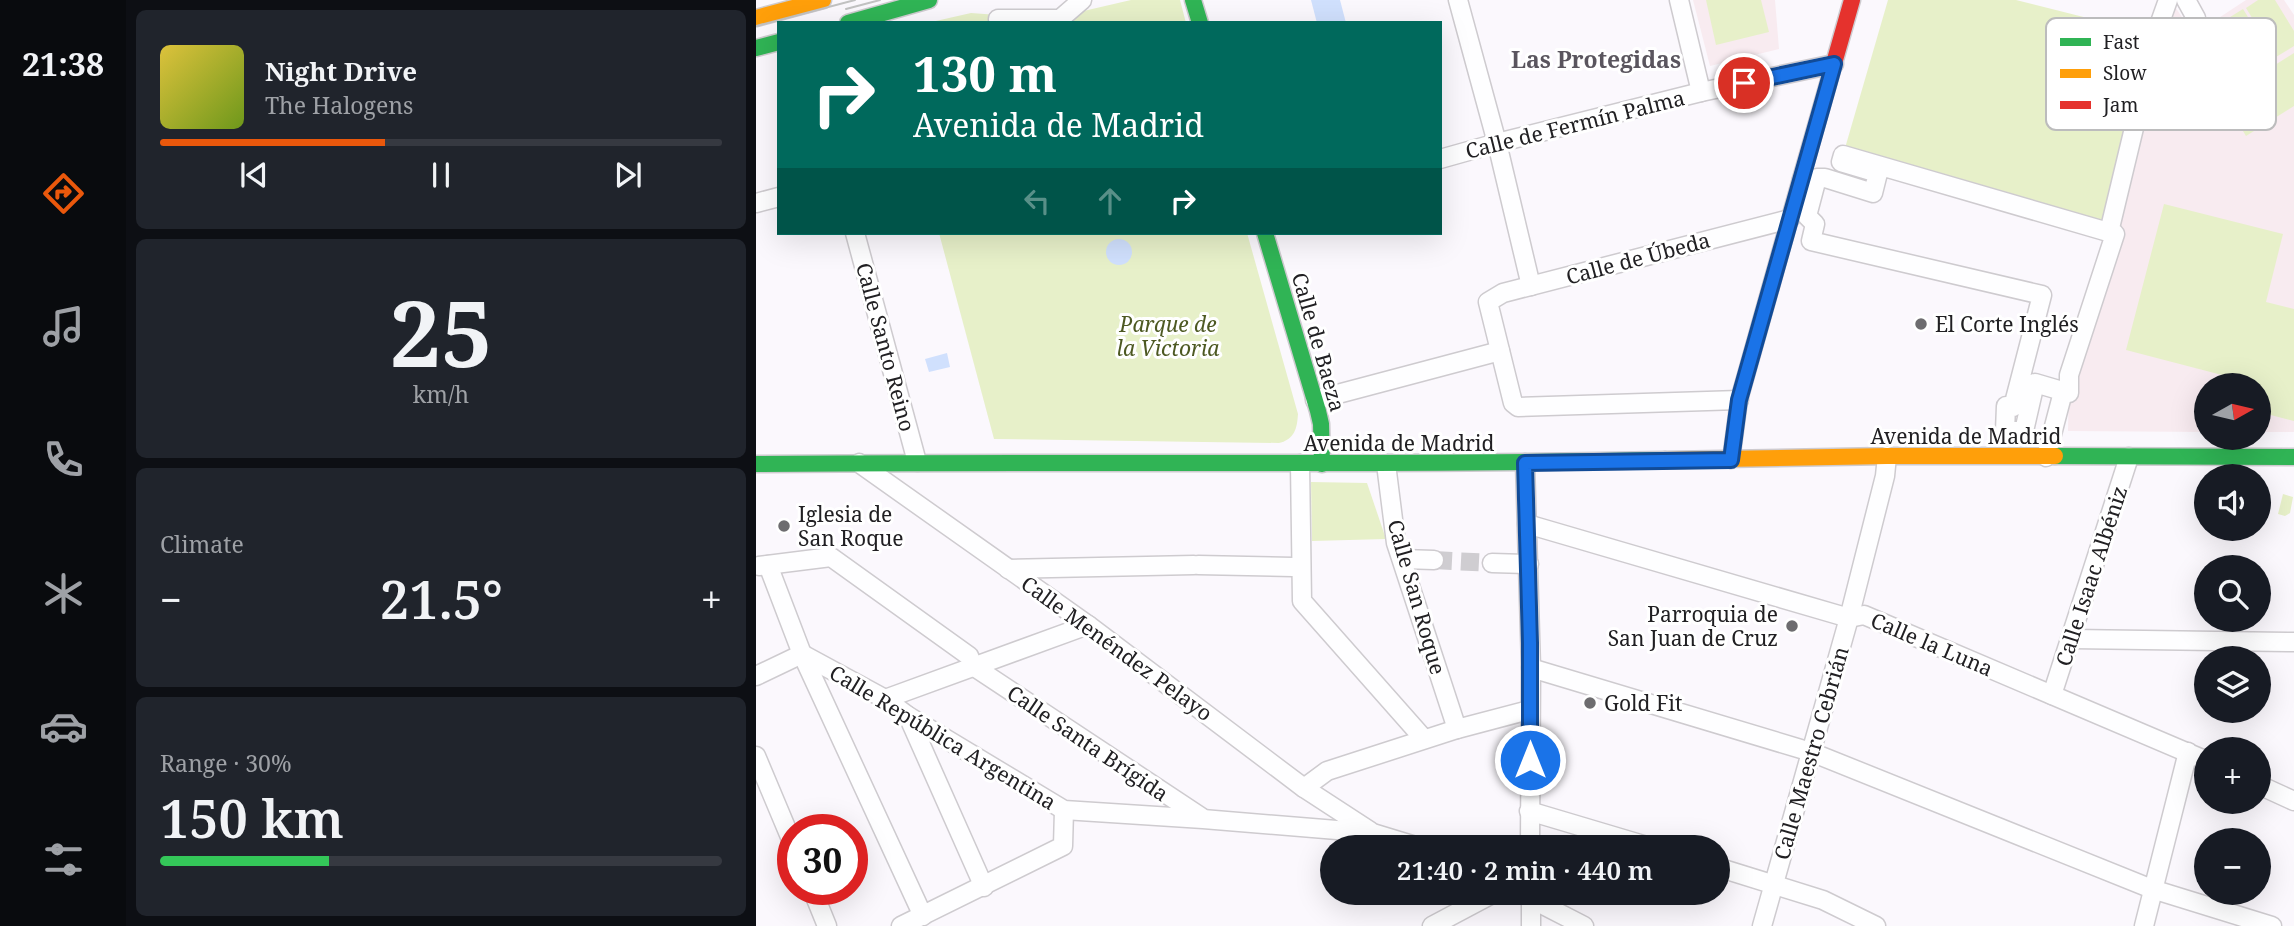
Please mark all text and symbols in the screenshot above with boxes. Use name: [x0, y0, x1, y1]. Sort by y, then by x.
legend: [2046, 18, 2276, 130]
text: Fast: [2103, 29, 2140, 55]
text: 130 m: [913, 40, 1057, 106]
text: 21:38: [22, 42, 104, 85]
district label: Las Protegidas: [1511, 43, 1681, 75]
icon: right: [798, 49, 889, 140]
text: Night Drive: [265, 53, 417, 89]
pin: [1714, 53, 1774, 113]
text: Slow: [2103, 60, 2147, 86]
icon: arrive: [1725, 64, 1763, 102]
street label: Calle de Fermín Palma: [1462, 83, 1688, 165]
text: The Halogens: [265, 89, 413, 121]
text: Jam: [2102, 92, 2138, 118]
text: Avenida de Madrid: [913, 103, 1204, 146]
icon: previous: [235, 156, 273, 194]
icon: pause: [422, 156, 460, 194]
icon: next: [609, 156, 647, 194]
icon: directions: [39, 169, 88, 218]
icon: left: [1018, 182, 1056, 220]
icon: ahead: [1091, 182, 1129, 220]
icon: right: [1164, 182, 1202, 220]
street label: Calle de Úbeda: [1563, 225, 1713, 291]
street label: Calle Santo Reino: [850, 260, 922, 434]
street label: Calle de Baeza: [1286, 269, 1352, 415]
text: 25: [390, 270, 492, 394]
icon: music: [39, 302, 88, 351]
park label: Parque de la Victoria: [1117, 310, 1220, 362]
place label: El Corte Inglés: [1935, 310, 2079, 338]
marker: El Corte Inglés: [1913, 316, 1929, 332]
north arrow: [2194, 373, 2272, 450]
map controls: [2194, 373, 2271, 905]
text: km/h: [413, 378, 469, 410]
street label: Avenida de Madrid: [1871, 422, 2062, 450]
street label: Avenida de Madrid: [1304, 429, 1495, 457]
icon: phone: [39, 435, 88, 484]
button: sound: [2194, 464, 2271, 541]
street label: Calle Isaac Albéniz: [2049, 483, 2133, 669]
place label: Iglesia de San Roque: [798, 500, 904, 552]
street label: Calle San Roque: [1381, 516, 1453, 678]
marker: Iglesia de San Roque: [776, 518, 792, 534]
text: Climate: [160, 528, 244, 560]
button: search: [2194, 555, 2271, 632]
text: 21.5°: [380, 563, 503, 634]
icon: climate: [39, 569, 88, 618]
street label: Calle Menéndez Pelayo: [1016, 569, 1218, 727]
text: −: [160, 573, 182, 625]
text: +: [701, 573, 722, 625]
place label: Parroquia de San Juan de Cruz: [1608, 600, 1778, 652]
street label: Calle la Luna: [1867, 606, 1997, 682]
marker: Parroquia de San Juan de Cruz: [1784, 618, 1800, 634]
street label: Calle Maestro Cebrián: [1767, 643, 1855, 863]
button: layers: [2194, 646, 2271, 723]
street label: Calle República Argentina: [824, 658, 1062, 816]
street label: Calle Santa Brígida: [1002, 679, 1174, 807]
place label: Gold Fit: [1604, 689, 1682, 717]
marker: Gold Fit: [1582, 695, 1598, 711]
icon: car: [39, 702, 88, 751]
position arrow: [1493, 723, 1567, 797]
button: +: [2194, 737, 2271, 814]
text: Range · 30%: [160, 747, 292, 779]
text: 150 km: [160, 782, 344, 853]
speed limit sign: 30: [777, 814, 868, 905]
button: −: [2194, 828, 2271, 905]
icon: filters: [39, 835, 88, 884]
text: 21:40 · 2 min · 440 m: [1397, 852, 1653, 888]

